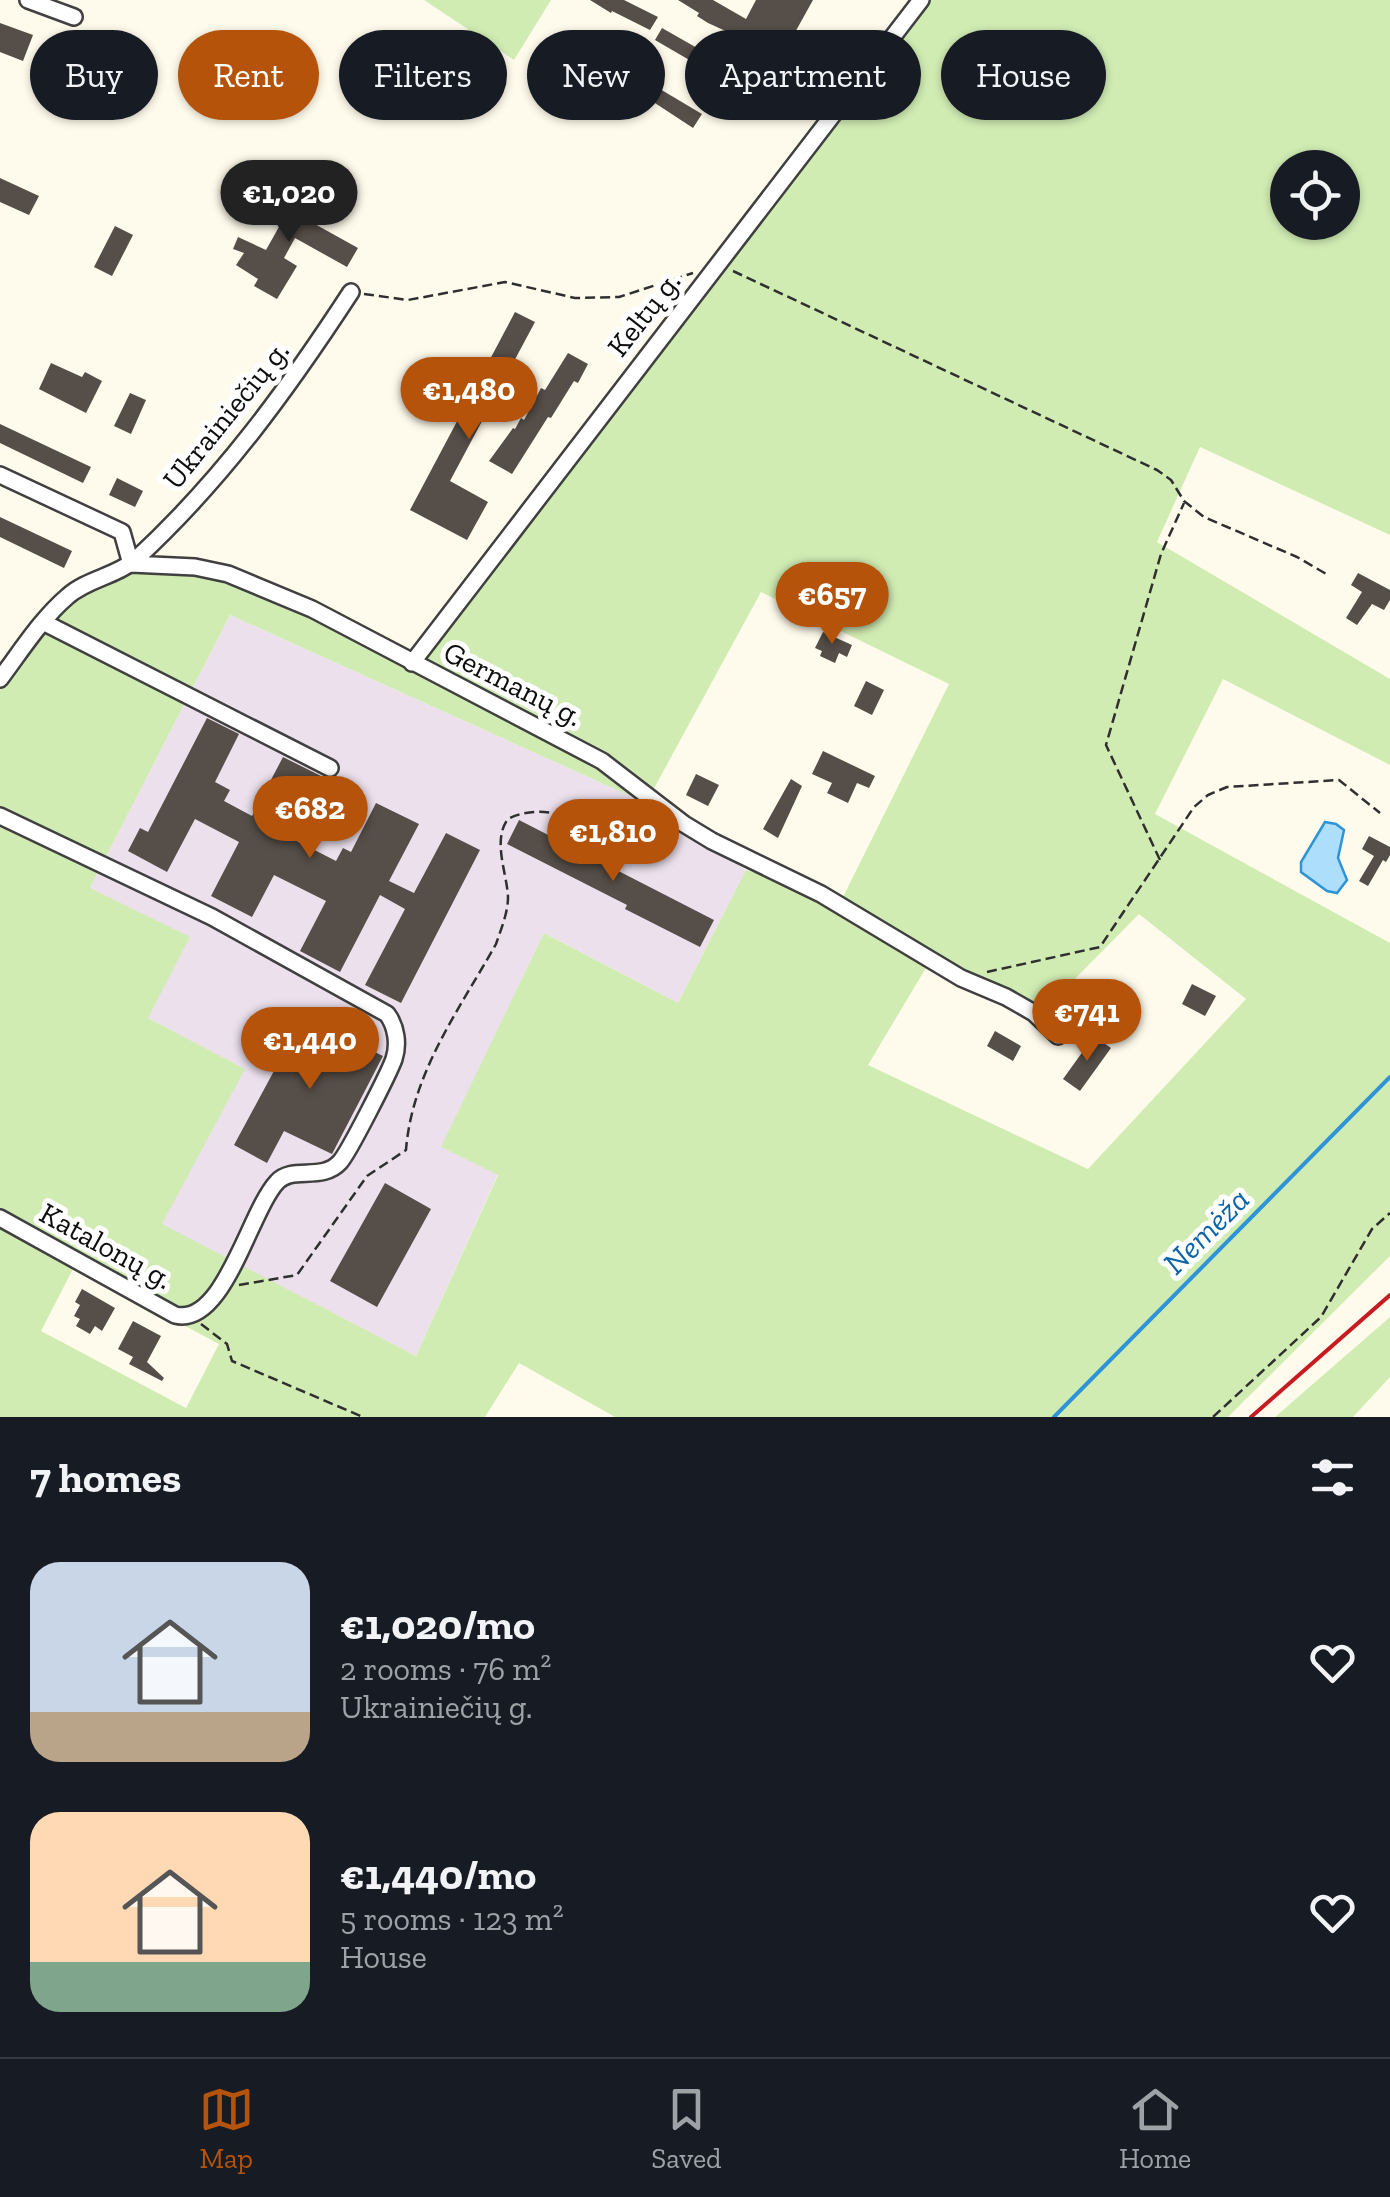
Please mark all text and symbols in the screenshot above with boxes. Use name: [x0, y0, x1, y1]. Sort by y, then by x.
chip: Buy: [30, 30, 158, 120]
chip: Rent: [178, 30, 319, 120]
chip: Filters: [339, 30, 507, 120]
chip: New: [527, 30, 665, 120]
chip: Apartment: [685, 30, 921, 120]
chip: House: [941, 30, 1106, 120]
map controls: [1270, 150, 1360, 240]
button: locate: [1270, 150, 1360, 240]
pin: €1,020: [208, 160, 370, 245]
text: €1,020: [242, 173, 336, 211]
street label: Keltų g.: [600, 264, 688, 364]
street label: Ukrainiečių g.: [155, 334, 297, 496]
pin: €1,480: [388, 357, 550, 442]
text: €1,480: [423, 370, 515, 408]
pin: €657: [773, 562, 891, 647]
text: €657: [798, 575, 866, 613]
street label: Germanų g.: [438, 634, 588, 734]
pin: €682: [251, 776, 369, 861]
text: €682: [275, 789, 345, 827]
pin: €1,810: [532, 799, 694, 884]
text: €1,810: [569, 812, 657, 850]
pin: €741: [1028, 979, 1146, 1064]
text: €741: [1054, 992, 1120, 1030]
pin: €1,440: [229, 1007, 391, 1092]
text: €1,440: [263, 1020, 357, 1058]
water label: Nemėža: [1155, 1180, 1257, 1282]
street label: Katalonų g.: [33, 1195, 179, 1297]
icon: filters: [1305, 1450, 1360, 1505]
text: 7 homes: [30, 1452, 181, 1503]
text: €1,020/mo: [340, 1599, 535, 1650]
icon: home: [110, 1602, 230, 1722]
icon: heart: [1305, 1635, 1360, 1690]
text: 2 rooms · 76 m²: [340, 1650, 551, 1688]
text: Ukrainiečių g.: [340, 1688, 533, 1726]
text: €1,440/mo: [340, 1849, 536, 1900]
icon: home: [110, 1852, 230, 1972]
icon: heart: [1305, 1885, 1360, 1940]
text: 5 rooms · 123 m²: [340, 1900, 564, 1938]
text: House: [340, 1938, 427, 1976]
tab: Map: [199, 2082, 254, 2175]
tab: Saved: [651, 2082, 721, 2175]
tab: Home: [1119, 2082, 1191, 2175]

